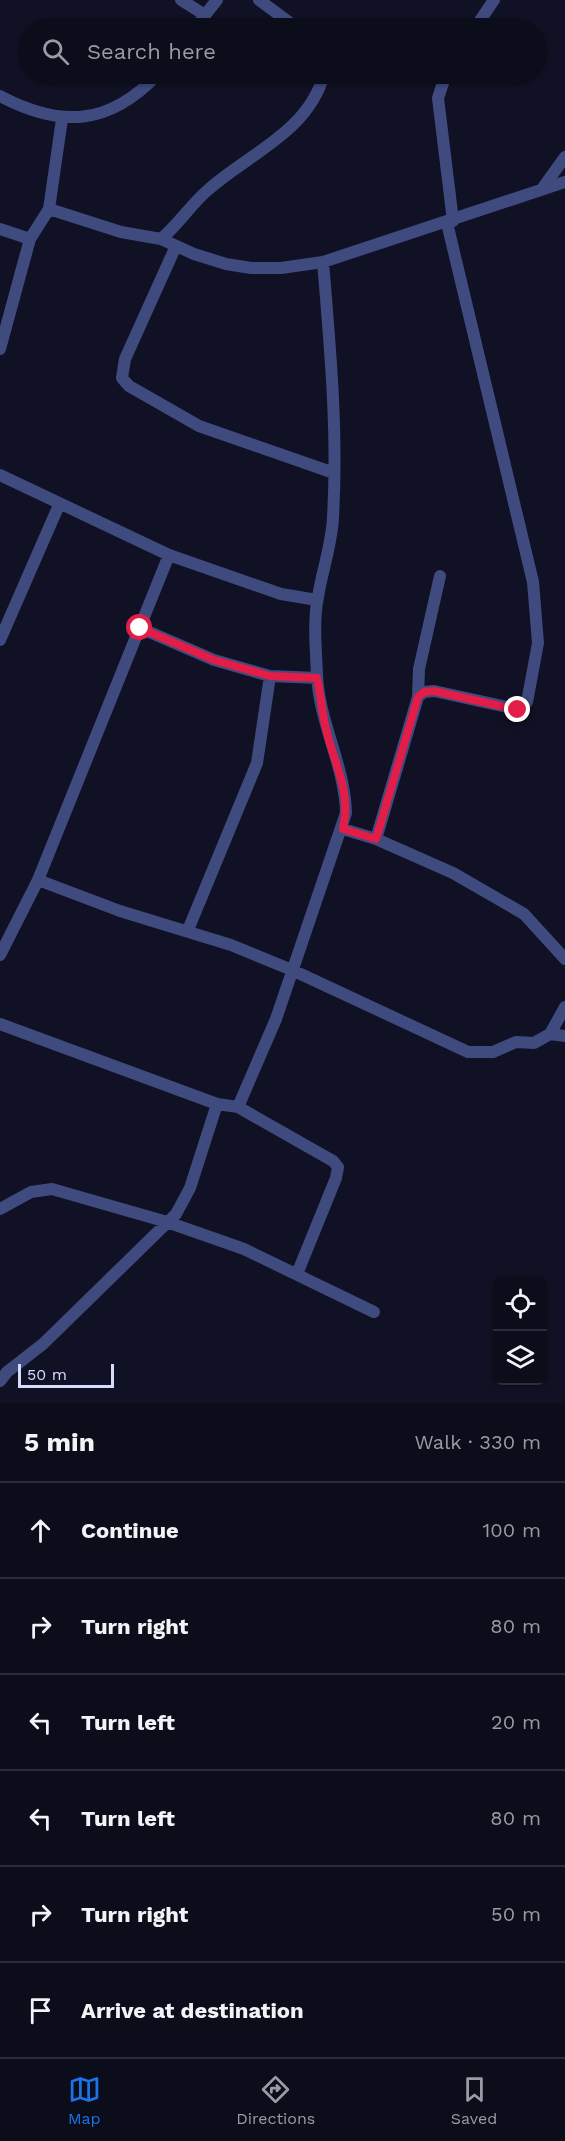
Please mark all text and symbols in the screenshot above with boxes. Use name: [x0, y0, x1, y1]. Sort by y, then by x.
search box: [18, 18, 547, 84]
icon: search: [39, 35, 72, 68]
text: Search here: [87, 39, 216, 64]
route start: [126, 614, 152, 640]
route end: [504, 696, 530, 722]
map controls: [493, 1277, 547, 1385]
button: locate: [493, 1277, 547, 1331]
button: layers: [493, 1331, 547, 1385]
scale bar: [18, 1361, 114, 1388]
text: 50 m: [27, 1365, 67, 1384]
text: 5 min: [24, 1427, 95, 1457]
text: Walk · 330 m: [414, 1430, 541, 1454]
icon: ahead: [24, 1514, 57, 1547]
text: Continue: [81, 1518, 179, 1543]
text: 100 m: [482, 1518, 541, 1542]
icon: right: [24, 1610, 57, 1643]
text: Turn right: [81, 1614, 188, 1639]
text: 80 m: [490, 1614, 541, 1638]
icon: left: [24, 1706, 57, 1739]
text: Turn left: [81, 1710, 175, 1735]
text: 20 m: [491, 1710, 541, 1734]
icon: left: [24, 1802, 57, 1835]
text: Turn left: [81, 1806, 175, 1831]
text: 80 m: [490, 1806, 541, 1830]
icon: right: [24, 1898, 57, 1931]
text: Turn right: [81, 1902, 188, 1927]
text: 50 m: [491, 1902, 541, 1926]
icon: arrive: [24, 1994, 57, 2027]
text: Arrive at destination: [81, 1998, 304, 2023]
tab: Map: [68, 2073, 101, 2128]
tab: Directions: [236, 2073, 315, 2128]
tab: Saved: [451, 2073, 497, 2128]

